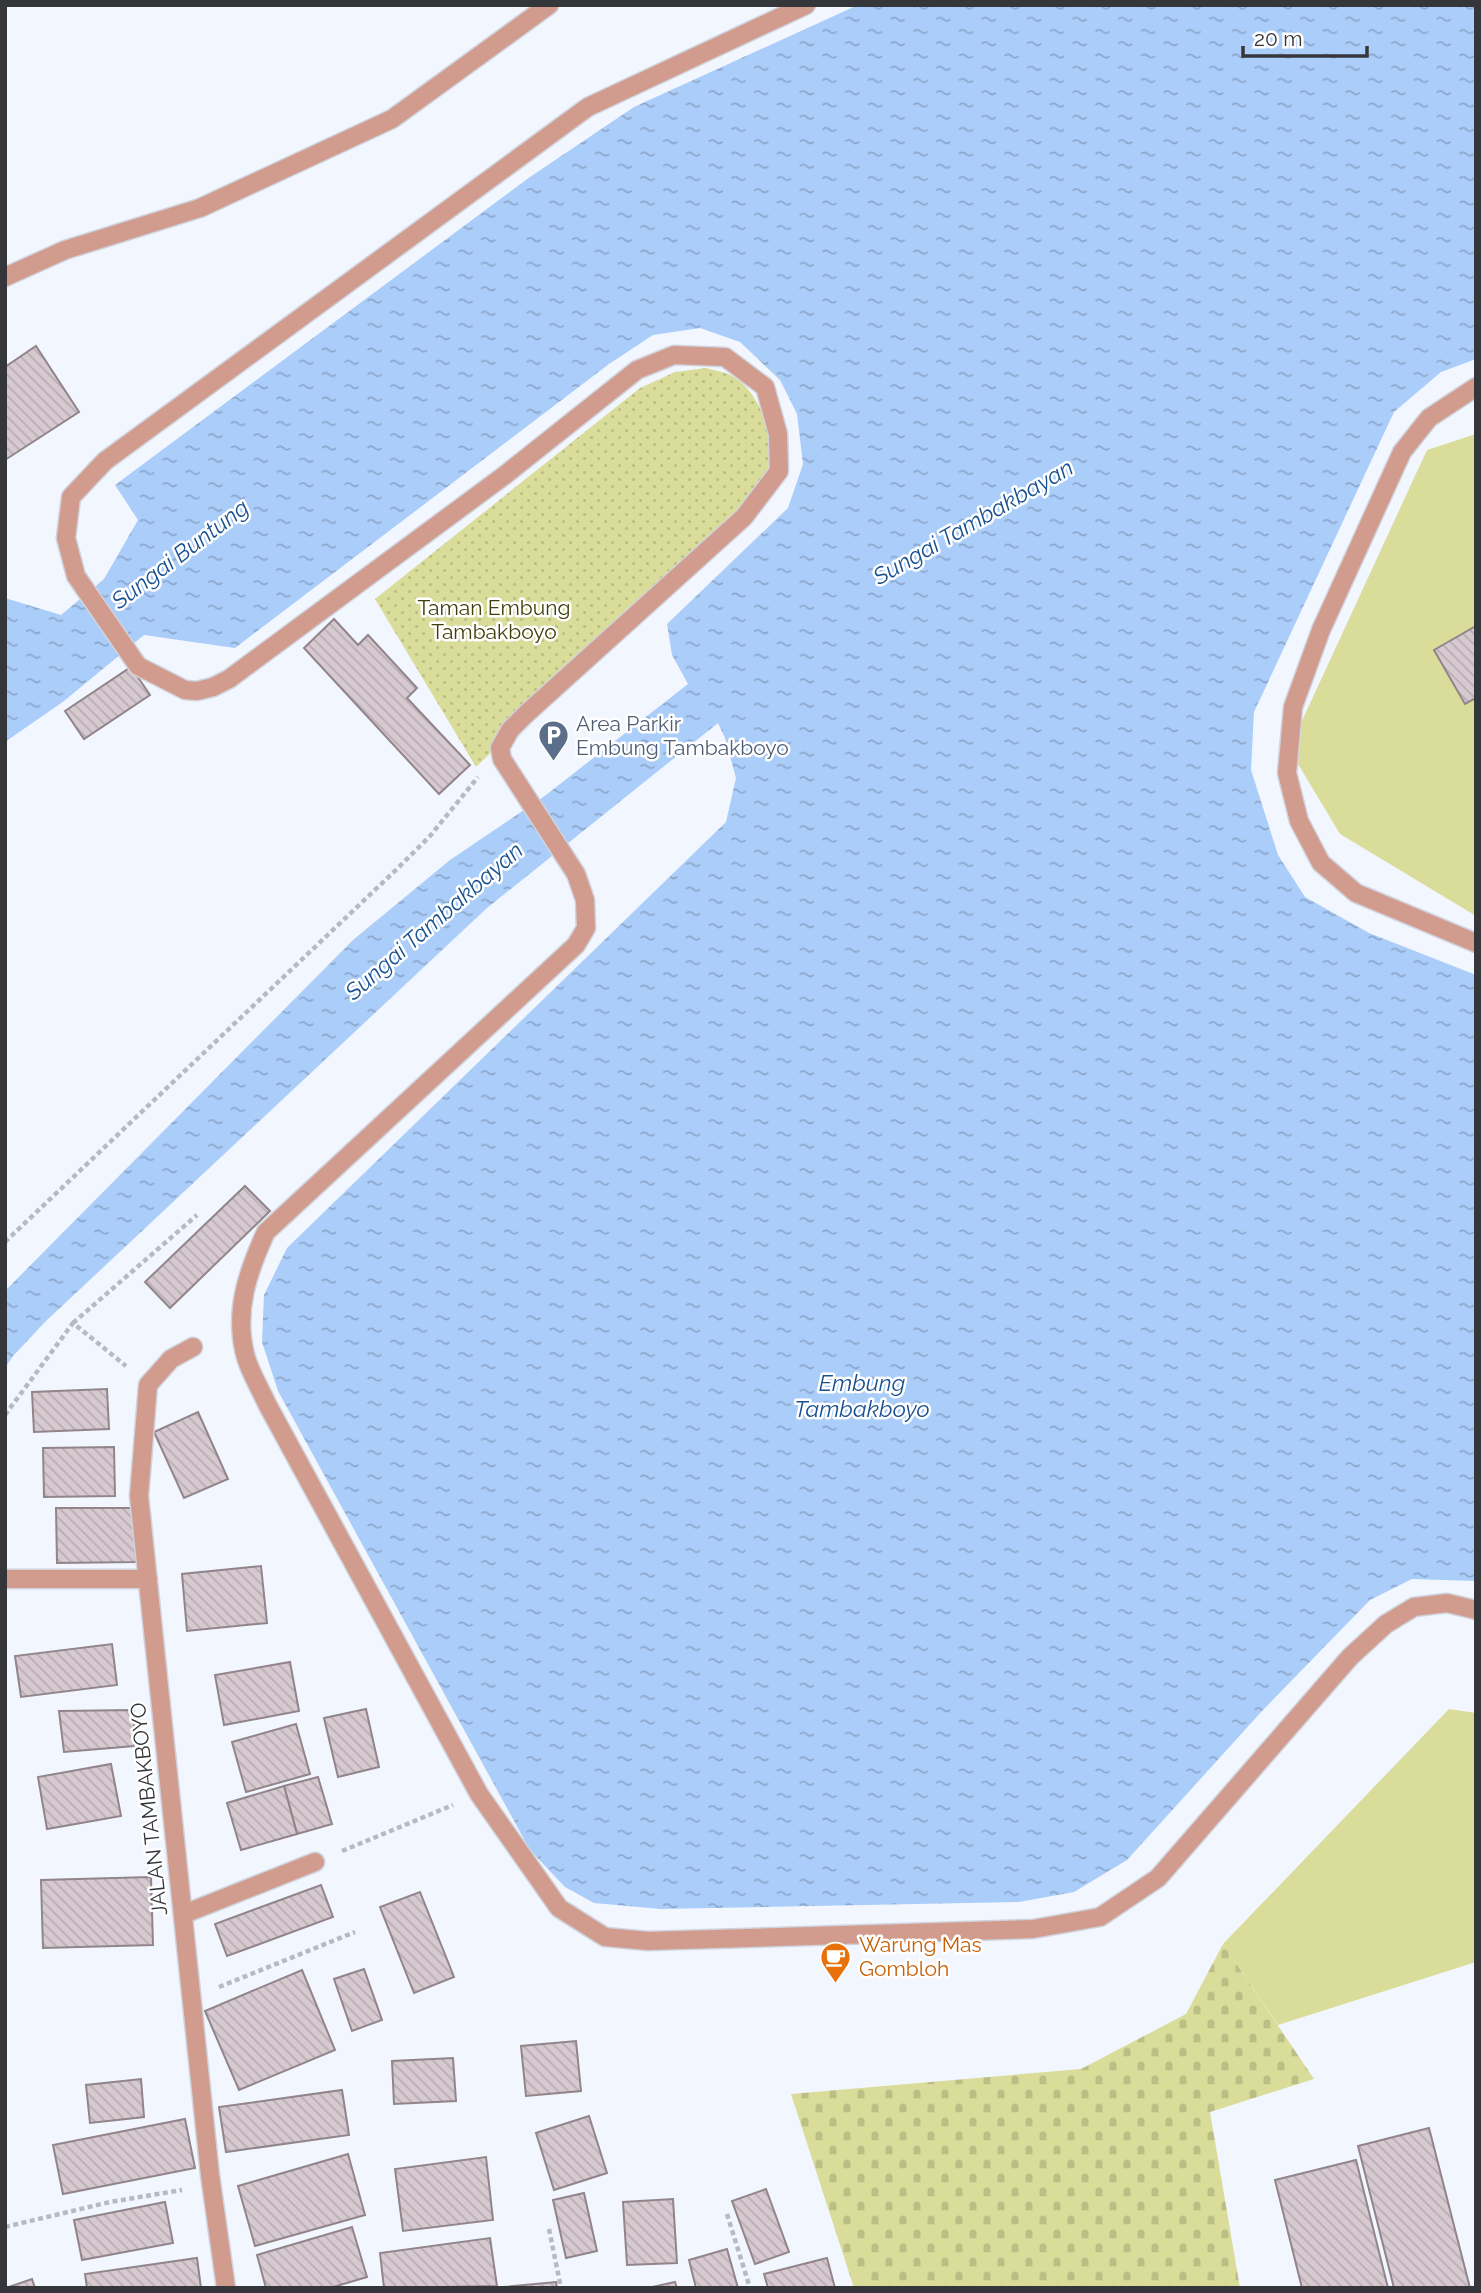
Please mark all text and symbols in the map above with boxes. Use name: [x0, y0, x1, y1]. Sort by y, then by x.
scale bar: [1243, 14, 1367, 58]
text: 20 m: [1254, 26, 1302, 51]
water label: Sungai Tambakbayan: [867, 453, 1078, 590]
water label: Sungai Buntung: [105, 493, 254, 615]
park label: Taman Embung Tambakboyo: [417, 595, 571, 644]
place label: Area Parkir Embung Tambakboyo: [576, 711, 789, 760]
parking icon: Area Parkir Embung Tambakboyo: [536, 719, 570, 763]
water label: Sungai Tambakbayan: [339, 836, 528, 1006]
water label: Embung Tambakboyo: [794, 1369, 930, 1422]
street label: JALAN TAMBAKBOYO: [125, 1701, 172, 1917]
place label: Warung Mas Gombloh: [859, 1932, 982, 1981]
cafe icon: Warung Mas Gombloh: [819, 1940, 853, 1984]

